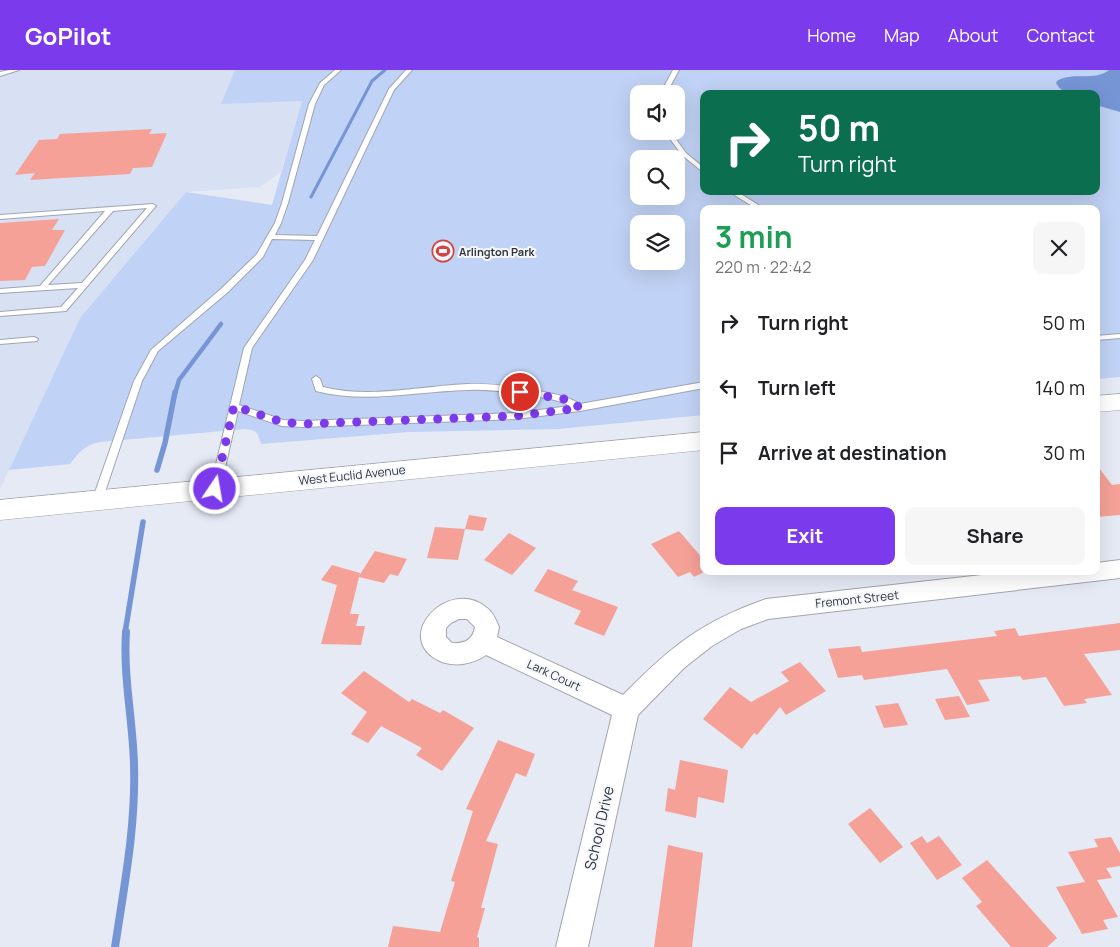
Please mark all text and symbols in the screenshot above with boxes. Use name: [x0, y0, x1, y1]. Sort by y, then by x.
text: GoPilot: [25, 19, 111, 52]
text: Home: [807, 23, 856, 47]
text: Map: [884, 23, 920, 47]
text: About: [948, 23, 998, 47]
text: Contact: [1026, 23, 1095, 47]
map controls: [630, 85, 685, 270]
button: sound: [630, 85, 685, 140]
text: 50 m: [798, 104, 880, 152]
icon: right: [715, 110, 780, 175]
text: Turn right: [798, 149, 896, 179]
button: search: [630, 150, 685, 205]
button: layers: [630, 215, 685, 270]
text: 3 min: [715, 216, 793, 257]
button: close: [1033, 222, 1085, 274]
sports icon: Arlington Park: [431, 239, 455, 263]
place label: Arlington Park: [459, 244, 536, 259]
text: 220 m · 22:42: [715, 256, 811, 278]
icon: right: [715, 309, 743, 337]
text: Turn right: [758, 310, 848, 336]
text: 50 m: [1043, 310, 1085, 336]
pin: [499, 371, 541, 413]
icon: left: [715, 374, 743, 402]
text: Turn left: [758, 375, 836, 401]
text: 140 m: [1035, 375, 1085, 401]
icon: arrive: [506, 378, 534, 406]
icon: arrive: [715, 439, 743, 467]
text: Arrive at destination: [758, 440, 947, 466]
text: 30 m: [1043, 440, 1085, 466]
street label: West Euclid Avenue: [298, 461, 406, 489]
position arrow: [188, 462, 240, 514]
button: Exit: [715, 507, 895, 565]
button: Share: [905, 507, 1085, 565]
street label: Fremont Street: [814, 586, 900, 612]
street label: Lark Court: [524, 655, 584, 695]
street label: School Drive: [579, 784, 619, 872]

